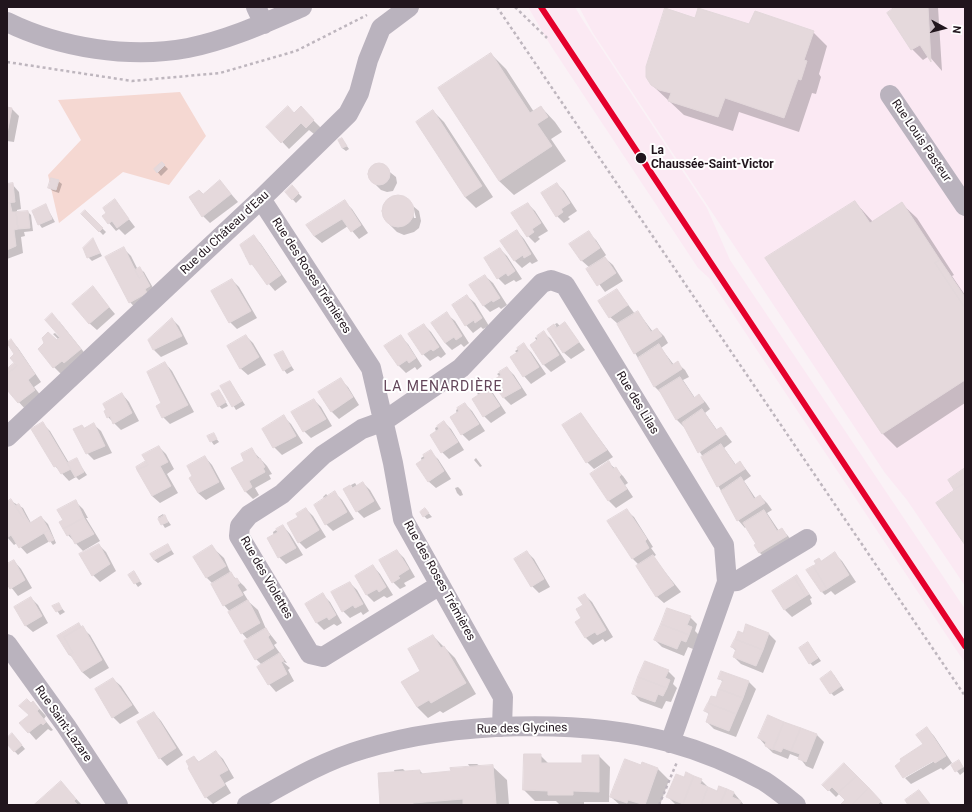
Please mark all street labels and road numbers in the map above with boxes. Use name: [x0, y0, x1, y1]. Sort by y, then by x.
street label: Rue Louis Pasteur: [888, 97, 954, 185]
street label: Rue du Château d'Eau: [178, 188, 272, 278]
street label: Rue des Roses Trémières: [268, 215, 354, 337]
street label: Rue des Lilas: [613, 369, 661, 437]
street label: Rue des Roses Trémières: [400, 518, 478, 644]
street label: Rue des Violettes: [237, 534, 295, 622]
street label: Rue Saint-Lazare: [31, 683, 95, 765]
street label: Rue des Glycines: [477, 721, 567, 737]

